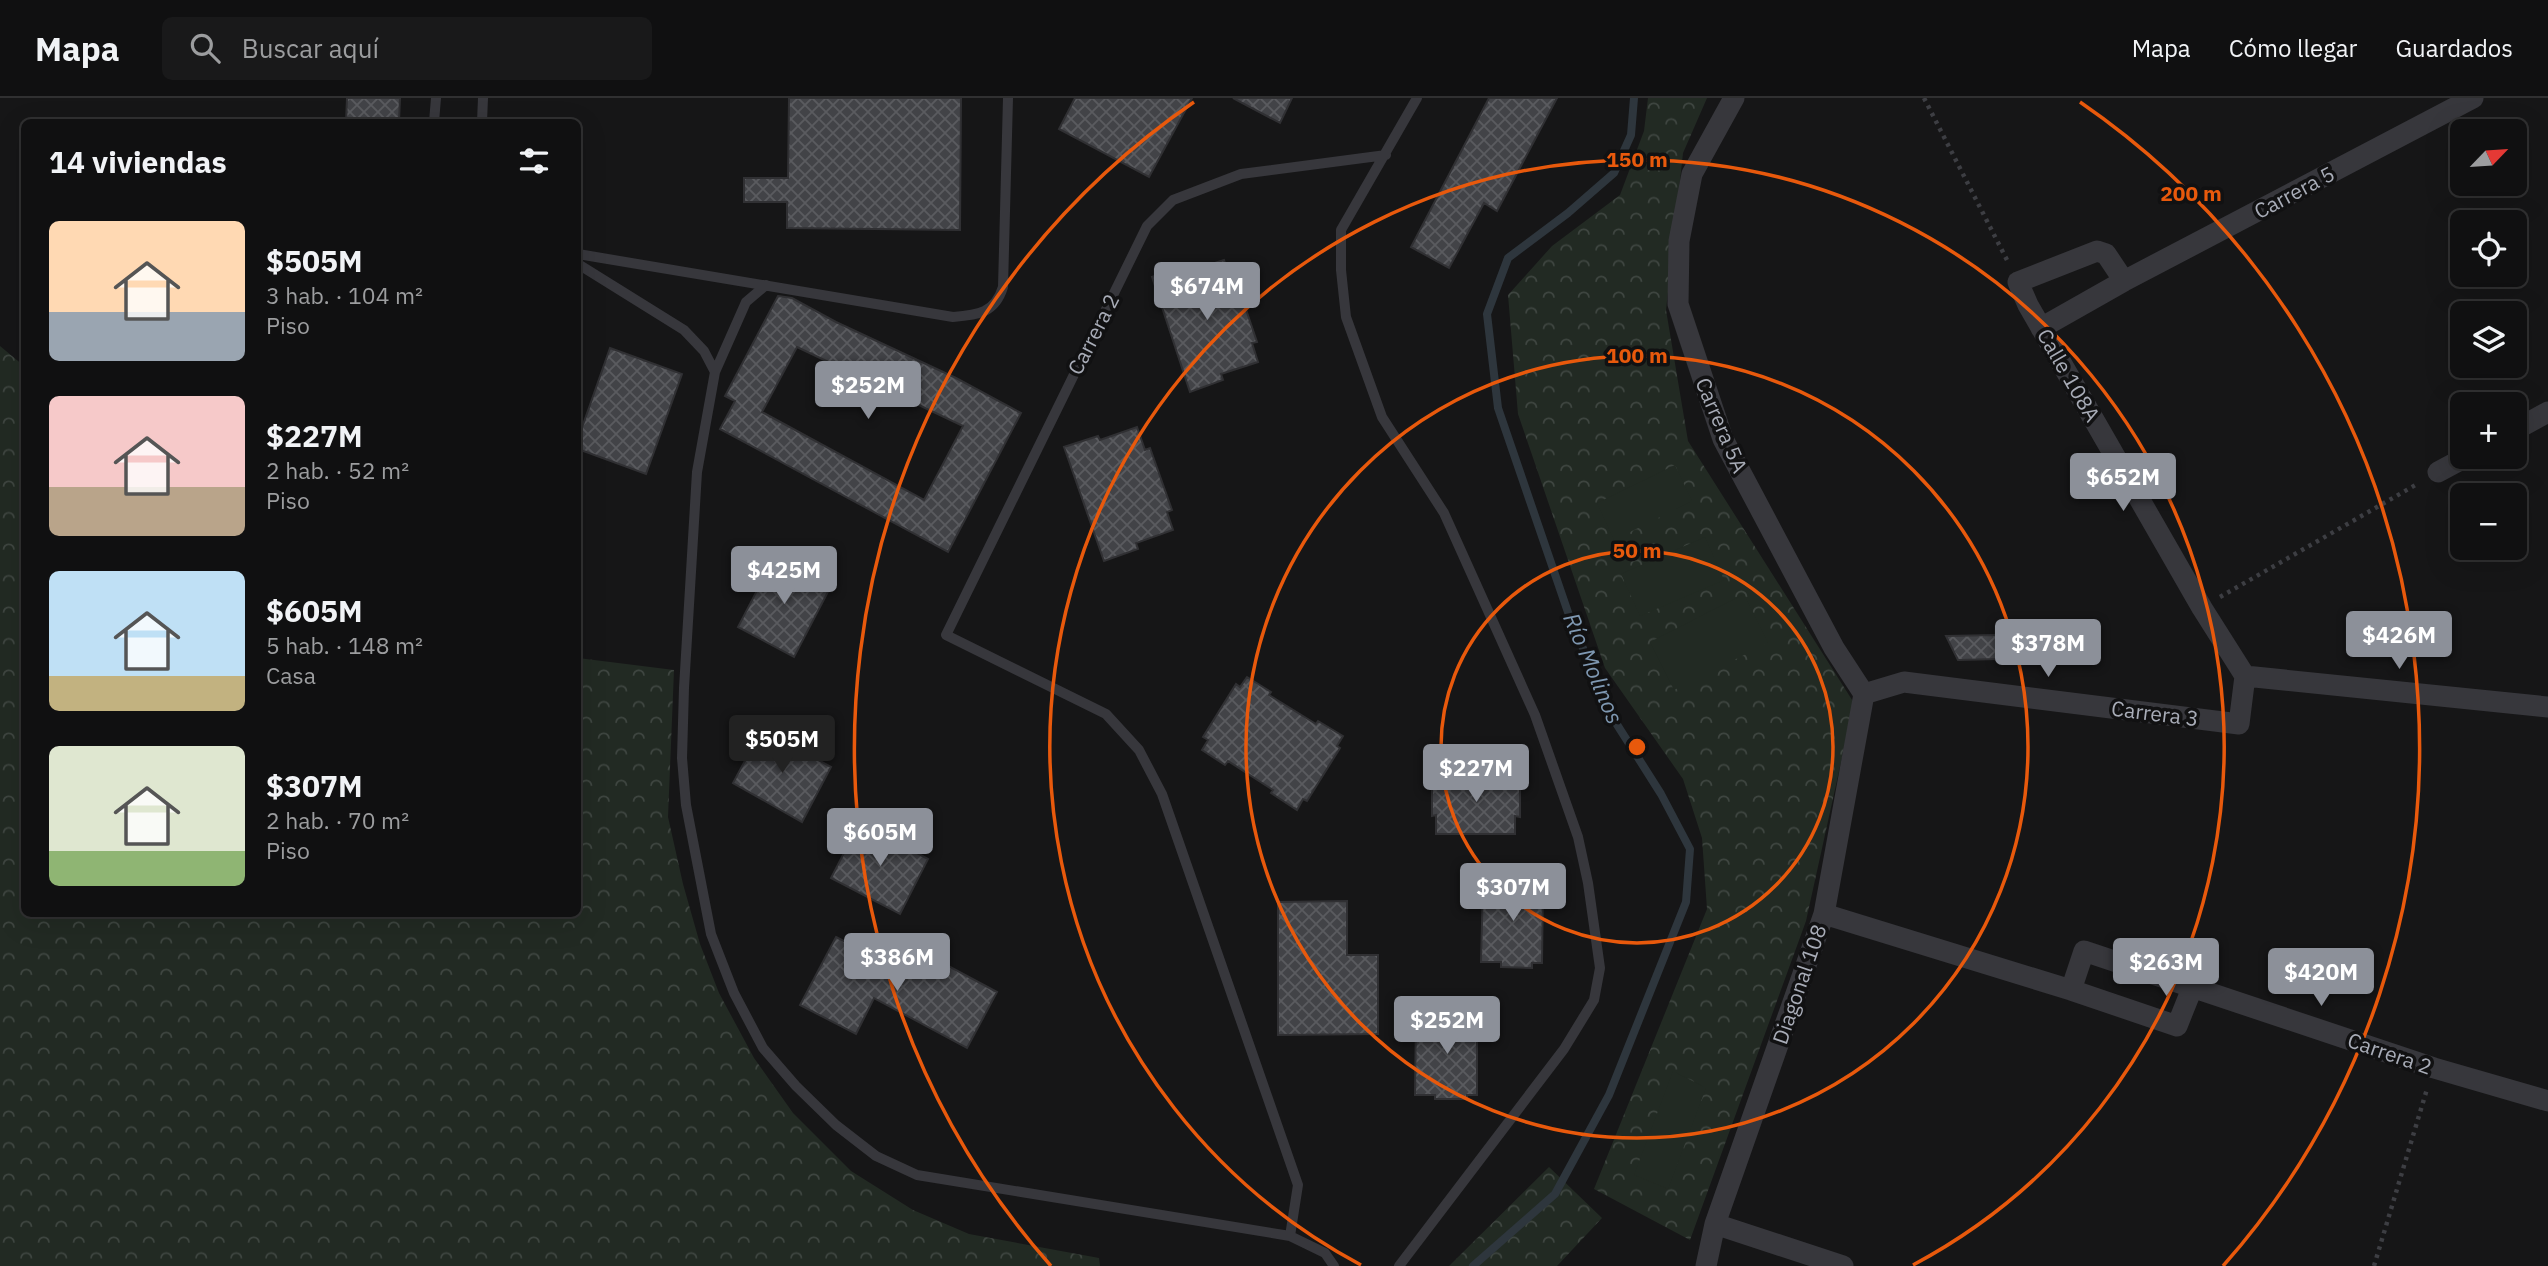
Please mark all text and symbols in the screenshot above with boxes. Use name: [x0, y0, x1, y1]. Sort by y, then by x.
search box: [162, 17, 652, 80]
text: Mapa: [35, 27, 120, 70]
icon: search: [186, 29, 224, 67]
text: Buscar aquí: [242, 31, 379, 65]
text: Mapa: [2132, 32, 2191, 64]
text: Cómo llegar: [2229, 32, 2357, 64]
text: Guardados: [2395, 32, 2513, 64]
north arrow: [2450, 119, 2527, 196]
map controls: [2450, 119, 2527, 560]
text: 14 viviendas: [49, 142, 227, 181]
icon: filters: [515, 142, 553, 180]
text: 150 m: [1606, 145, 1668, 173]
street label: Carrera 5: [2249, 159, 2339, 225]
text: 200 m: [2160, 179, 2222, 207]
button: locate: [2450, 210, 2527, 287]
text: $505M: [266, 241, 363, 280]
icon: home: [105, 249, 189, 333]
pin: $674M: [1158, 262, 1256, 322]
text: $674M: [1170, 270, 1244, 300]
text: 3 hab. · 104 m²: [266, 280, 423, 310]
street label: Carrera 2: [1061, 289, 1125, 379]
button: layers: [2450, 301, 2527, 378]
text: Piso: [266, 310, 310, 340]
street label: Calle 108A: [2031, 323, 2107, 427]
text: 100 m: [1606, 341, 1668, 369]
pin: $252M: [819, 362, 917, 421]
text: $252M: [831, 369, 905, 399]
street label: Carrera 5A: [1689, 373, 1755, 477]
button: +: [2450, 392, 2527, 469]
text: $227M: [266, 416, 363, 455]
icon: home: [105, 424, 189, 508]
pin: $652M: [2074, 454, 2172, 513]
text: 2 hab. · 52 m²: [266, 455, 409, 485]
text: $652M: [2086, 461, 2160, 491]
button: −: [2450, 483, 2527, 560]
text: Piso: [266, 485, 310, 515]
text: 50 m: [1613, 536, 1661, 564]
pin: $425M: [735, 546, 833, 606]
text: $425M: [747, 554, 821, 584]
text: $605M: [266, 591, 363, 630]
icon: home: [105, 599, 189, 683]
water label: Río Molinos: [1557, 608, 1631, 728]
pin: $426M: [2350, 612, 2448, 671]
text: $426M: [2362, 619, 2436, 649]
pin: $378M: [1999, 620, 2097, 679]
text: $378M: [2011, 627, 2085, 657]
text: 5 hab. · 148 m²: [266, 630, 423, 660]
text: Casa: [266, 660, 316, 690]
street label: Carrera 3: [2110, 694, 2200, 732]
pin: $505M: [733, 716, 831, 775]
text: $505M: [745, 723, 819, 753]
centre of rings: [1625, 735, 1649, 759]
pin: $227M: [1427, 744, 1525, 804]
text: $227M: [1439, 752, 1513, 782]
text: $307M: [266, 766, 363, 805]
icon: home: [105, 774, 189, 858]
text: 2 hab. · 70 m²: [266, 805, 409, 835]
pin: $605M: [831, 808, 929, 868]
text: $605M: [843, 816, 917, 846]
text: Piso: [266, 835, 310, 865]
pin: $307M: [1464, 864, 1562, 923]
text: $307M: [1476, 871, 1550, 901]
street label: Diagonal 108: [1765, 920, 1833, 1048]
pin: $386M: [848, 934, 946, 993]
pin: $263M: [2117, 939, 2215, 998]
text: $386M: [860, 941, 934, 971]
text: $263M: [2129, 946, 2203, 976]
pin: $420M: [2272, 948, 2370, 1008]
text: $420M: [2284, 956, 2358, 986]
pin: $252M: [1398, 996, 1496, 1056]
text: $252M: [1410, 1004, 1484, 1034]
street label: Carrera 2: [2344, 1026, 2436, 1080]

